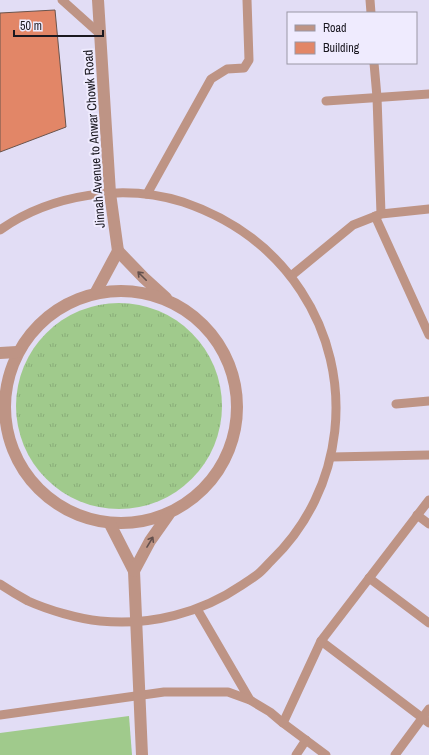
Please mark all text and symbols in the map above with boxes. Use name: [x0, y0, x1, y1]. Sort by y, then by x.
scale bar: [14, 12, 103, 38]
legend: [287, 12, 417, 64]
text: 50 m: [20, 18, 42, 34]
text: Road: [323, 20, 347, 36]
text: Building: [323, 40, 360, 56]
street label: Jinnah Avenue to Anwar Chowk Road: [79, 49, 109, 229]
one-way arrow: [137, 271, 147, 281]
one-way arrow: [146, 536, 154, 548]

